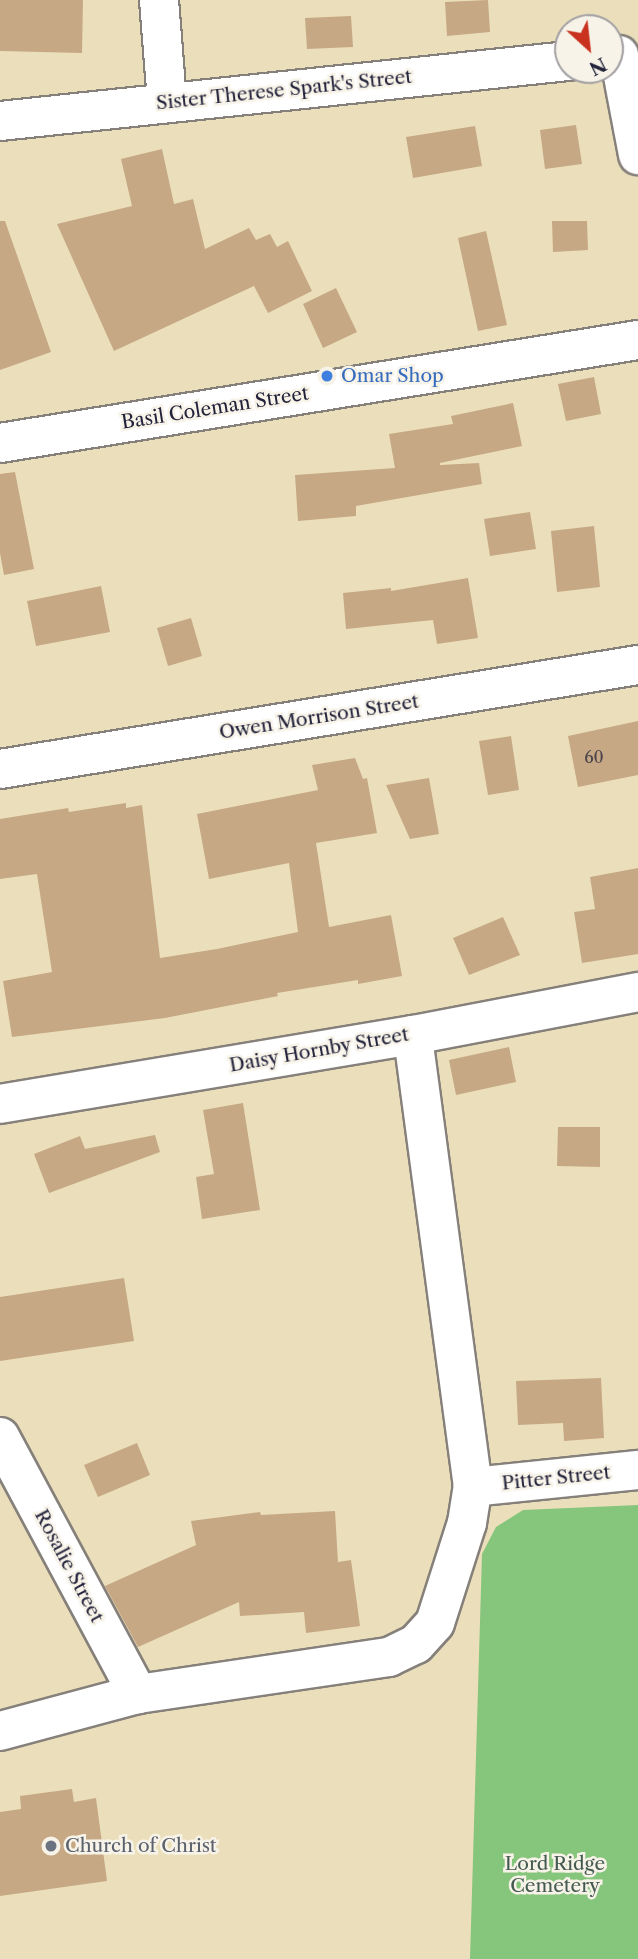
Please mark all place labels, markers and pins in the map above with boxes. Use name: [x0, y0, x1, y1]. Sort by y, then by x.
place label: Omar Shop: [341, 365, 444, 387]
marker: Omar Shop: [319, 368, 335, 384]
place label: Church of Christ: [65, 1835, 217, 1857]
marker: Church of Christ: [43, 1838, 59, 1854]

